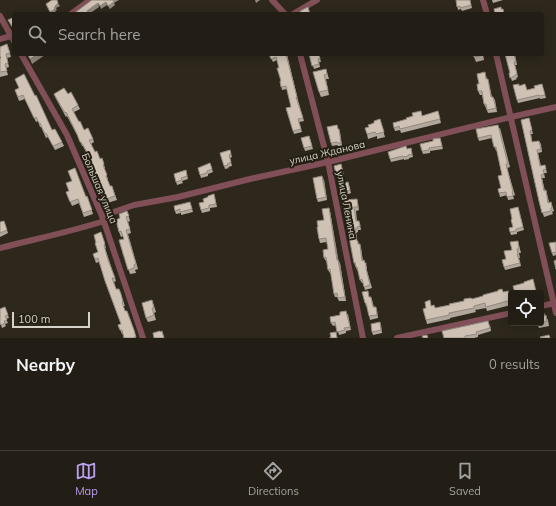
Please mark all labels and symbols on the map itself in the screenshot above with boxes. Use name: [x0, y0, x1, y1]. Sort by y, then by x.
street label: улица Жданова: [288, 137, 366, 168]
street label: Большая улица: [79, 151, 120, 225]
street label: улица Ленина: [334, 170, 359, 240]
scale bar: [12, 310, 90, 329]

